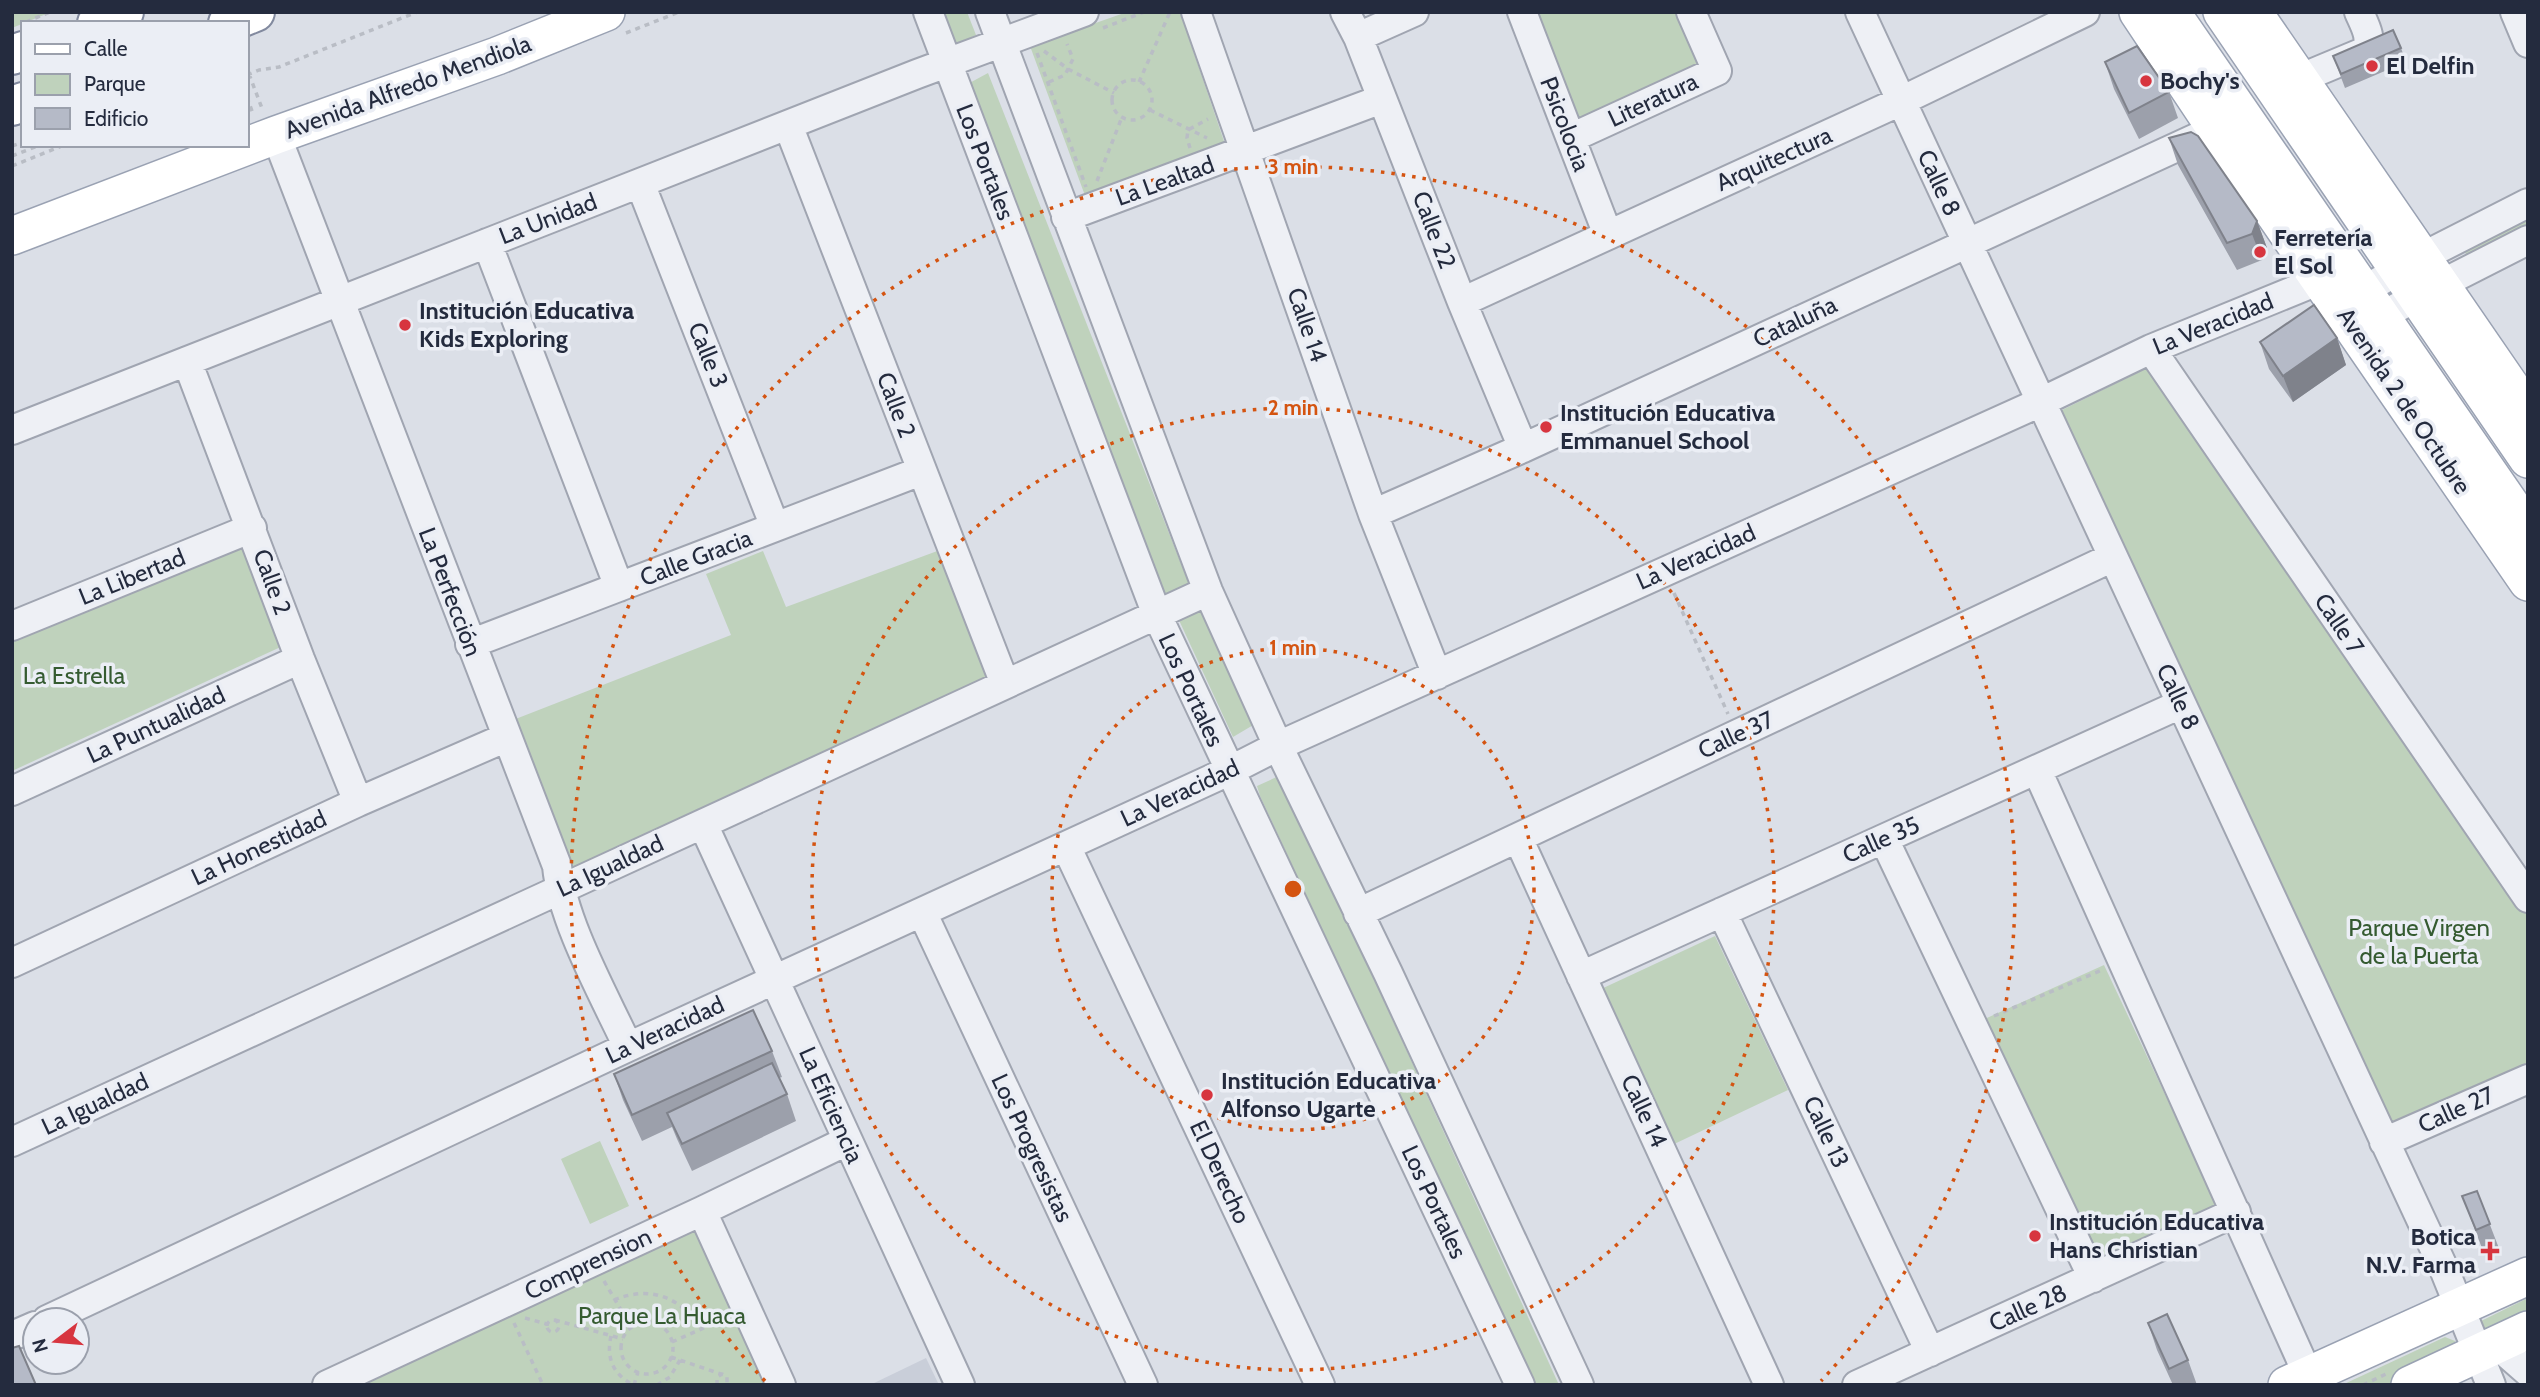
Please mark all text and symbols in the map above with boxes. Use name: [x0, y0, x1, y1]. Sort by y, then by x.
legend: [21, 21, 248, 147]
street label: Avenida Alfredo Mendiola: [281, 28, 535, 145]
text: Calle: [84, 36, 128, 61]
place label: El Delfin: [2386, 51, 2475, 80]
marker: El Delfin: [2364, 58, 2380, 74]
street label: Literatura: [1603, 66, 1703, 133]
place label: Bochy's: [2160, 66, 2240, 95]
text: Parque: [84, 71, 146, 96]
street label: Psicolocia: [1534, 73, 1597, 176]
marker: Bochy's: [2138, 73, 2154, 89]
street label: Los Portales: [950, 100, 1021, 224]
text: Edificio: [84, 106, 148, 131]
street label: Arquitectura: [1711, 120, 1837, 197]
street label: Calle 8: [1912, 145, 1967, 221]
street label: La Lealtad: [1111, 149, 1218, 212]
text: 3 min: [1268, 154, 1318, 179]
street label: La Unidad: [495, 187, 601, 250]
street label: Calle 22: [1407, 187, 1462, 273]
place label: Ferretería El Sol: [2274, 223, 2372, 280]
marker: Ferretería El Sol: [2252, 244, 2268, 260]
street label: Calle 14: [1281, 284, 1334, 366]
street label: La Veracidad: [2148, 286, 2277, 361]
street label: Cataluña: [1748, 289, 1842, 353]
place label: Institución Educativa Kids Exploring: [419, 296, 634, 353]
street label: Avenida 2 de Octubre: [2331, 302, 2477, 499]
marker: Institución Educativa Kids Exploring: [397, 317, 413, 333]
street label: Calle 3: [682, 318, 735, 392]
street label: Calle 2: [871, 368, 922, 442]
text: 2 min: [1268, 395, 1318, 420]
place label: Institución Educativa Emmanuel School: [1560, 398, 1775, 455]
marker: Institución Educativa Emmanuel School: [1538, 419, 1554, 435]
street label: La Veracidad: [1632, 517, 1760, 596]
street label: La Perfección: [413, 523, 488, 660]
street label: Calle Gracia: [636, 523, 756, 592]
street label: La Libertad: [74, 542, 189, 611]
street label: Calle 2: [247, 545, 298, 619]
street label: Calle 7: [2309, 588, 2370, 660]
street label: Los Portales: [1153, 628, 1230, 751]
text: 1 min: [1269, 635, 1317, 660]
street label: Calle 8: [2151, 659, 2206, 735]
park label: La Estrella: [23, 661, 126, 690]
street label: La Puntualidad: [82, 680, 230, 769]
street label: Calle 37: [1693, 704, 1778, 765]
street label: La Veracidad: [1116, 752, 1244, 833]
street label: La Honestidad: [187, 804, 331, 891]
street label: Calle 35: [1838, 810, 1924, 869]
street label: La Igualdad: [552, 828, 668, 903]
centre of rings: [1281, 877, 1305, 901]
park label: Parque Virgen de la Puerta: [2348, 913, 2490, 970]
street label: La Veracidad: [601, 989, 729, 1070]
street label: La Eficiencia: [793, 1042, 870, 1168]
street label: La Igualdad: [37, 1066, 153, 1141]
place label: Institución Educativa Alfonso Ugarte: [1221, 1066, 1436, 1123]
street label: Los Progresistas: [985, 1069, 1080, 1227]
street label: Calle 14: [1615, 1070, 1674, 1152]
street label: Calle 27: [2413, 1080, 2498, 1139]
marker: Institución Educativa Alfonso Ugarte: [1199, 1087, 1215, 1103]
street label: Calle 13: [1797, 1091, 1856, 1172]
street label: El Derecho: [1184, 1116, 1257, 1228]
street label: Los Portales: [1396, 1140, 1473, 1263]
place label: Institución Educativa Hans Christian: [2049, 1207, 2264, 1264]
street label: Comprension: [520, 1222, 656, 1306]
place label: Botica N.V. Farma: [2366, 1222, 2476, 1279]
marker: Institución Educativa Hans Christian: [2027, 1228, 2043, 1244]
marker: Botica N.V. Farma: [2482, 1243, 2498, 1259]
street label: Calle 28: [1984, 1278, 2071, 1338]
park label: Parque La Huaca: [578, 1301, 746, 1330]
north arrow: [21, 1306, 91, 1376]
text: N: [27, 1336, 53, 1355]

